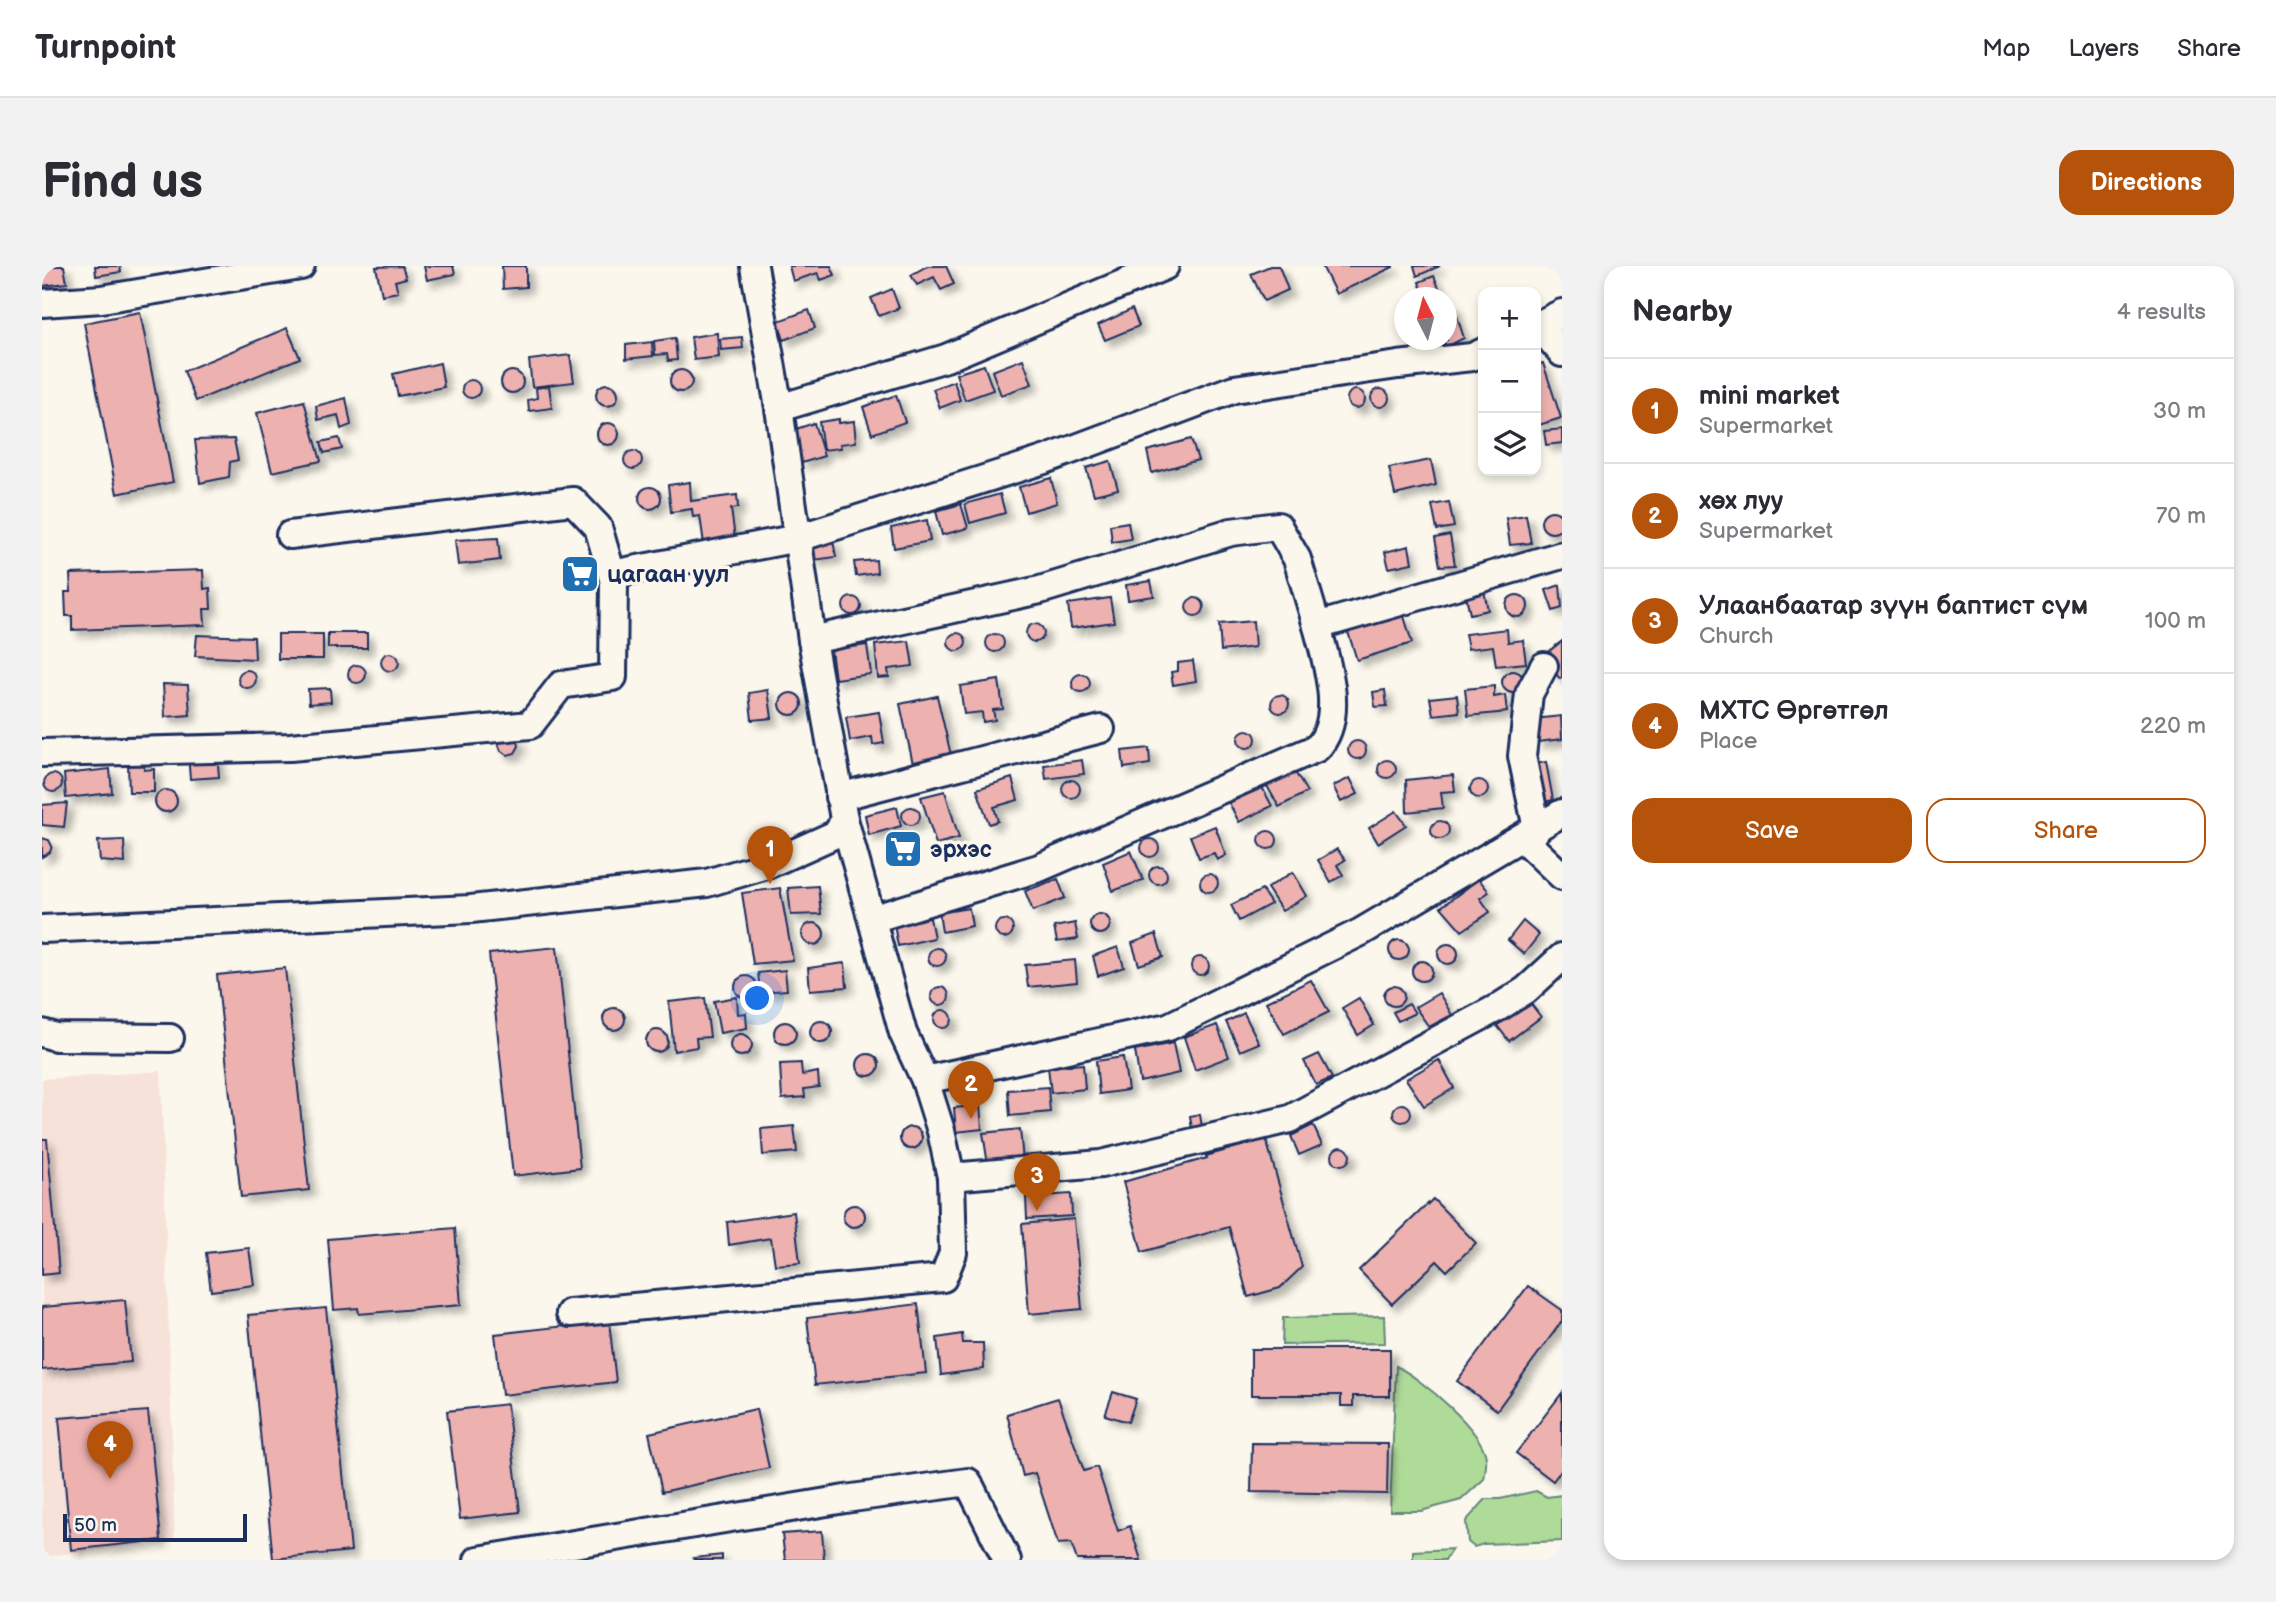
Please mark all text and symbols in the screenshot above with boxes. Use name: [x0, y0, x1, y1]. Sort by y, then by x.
text: Turnpoint: [35, 28, 176, 68]
text: Map: [1982, 34, 2030, 63]
text: Layers: [2068, 34, 2139, 63]
text: Share: [2177, 34, 2241, 63]
button: Directions: [2059, 150, 2234, 215]
text: Find us: [42, 153, 203, 212]
north arrow: [1394, 287, 1457, 350]
map controls: [1478, 287, 1541, 476]
button: +: [1478, 287, 1541, 350]
text: Nearby: [1632, 294, 1732, 330]
text: 4 results: [2117, 298, 2206, 326]
button: −: [1478, 350, 1541, 413]
text: mini market: [1699, 381, 1840, 412]
text: 1: [1650, 397, 1660, 425]
text: 30 m: [2153, 397, 2206, 425]
text: Supermarket: [1699, 412, 1833, 440]
button: layers: [1478, 413, 1541, 476]
text: хөх луу: [1699, 486, 1783, 517]
text: 2: [1648, 502, 1662, 530]
text: 70 m: [2156, 502, 2206, 530]
text: Supermarket: [1699, 517, 1833, 545]
supermarket icon: цагаан уул: [559, 553, 601, 595]
place label: цагаан уул: [607, 560, 729, 589]
text: Улаанбаатар зүүн баптист сүм: [1699, 591, 2088, 622]
text: 3: [1648, 607, 1662, 635]
text: 100 m: [2145, 607, 2206, 635]
text: Church: [1699, 622, 1774, 650]
text: МХТС Өргөтгөл: [1699, 696, 1889, 727]
text: 4: [1648, 712, 1662, 740]
text: 220 m: [2140, 712, 2206, 740]
text: Place: [1699, 727, 1757, 755]
button: Save: [1632, 798, 1912, 863]
button: Share: [1926, 798, 2206, 863]
pin: 1: [747, 826, 793, 884]
supermarket icon: эрхэс: [882, 828, 924, 870]
place label: эрхэс: [930, 835, 992, 864]
your location: [740, 981, 774, 1015]
pin: 2: [948, 1061, 994, 1119]
pin: 3: [1014, 1153, 1060, 1211]
pin: 4: [87, 1421, 133, 1479]
scale bar: [63, 1511, 247, 1543]
text: 50 m: [74, 1514, 117, 1537]

